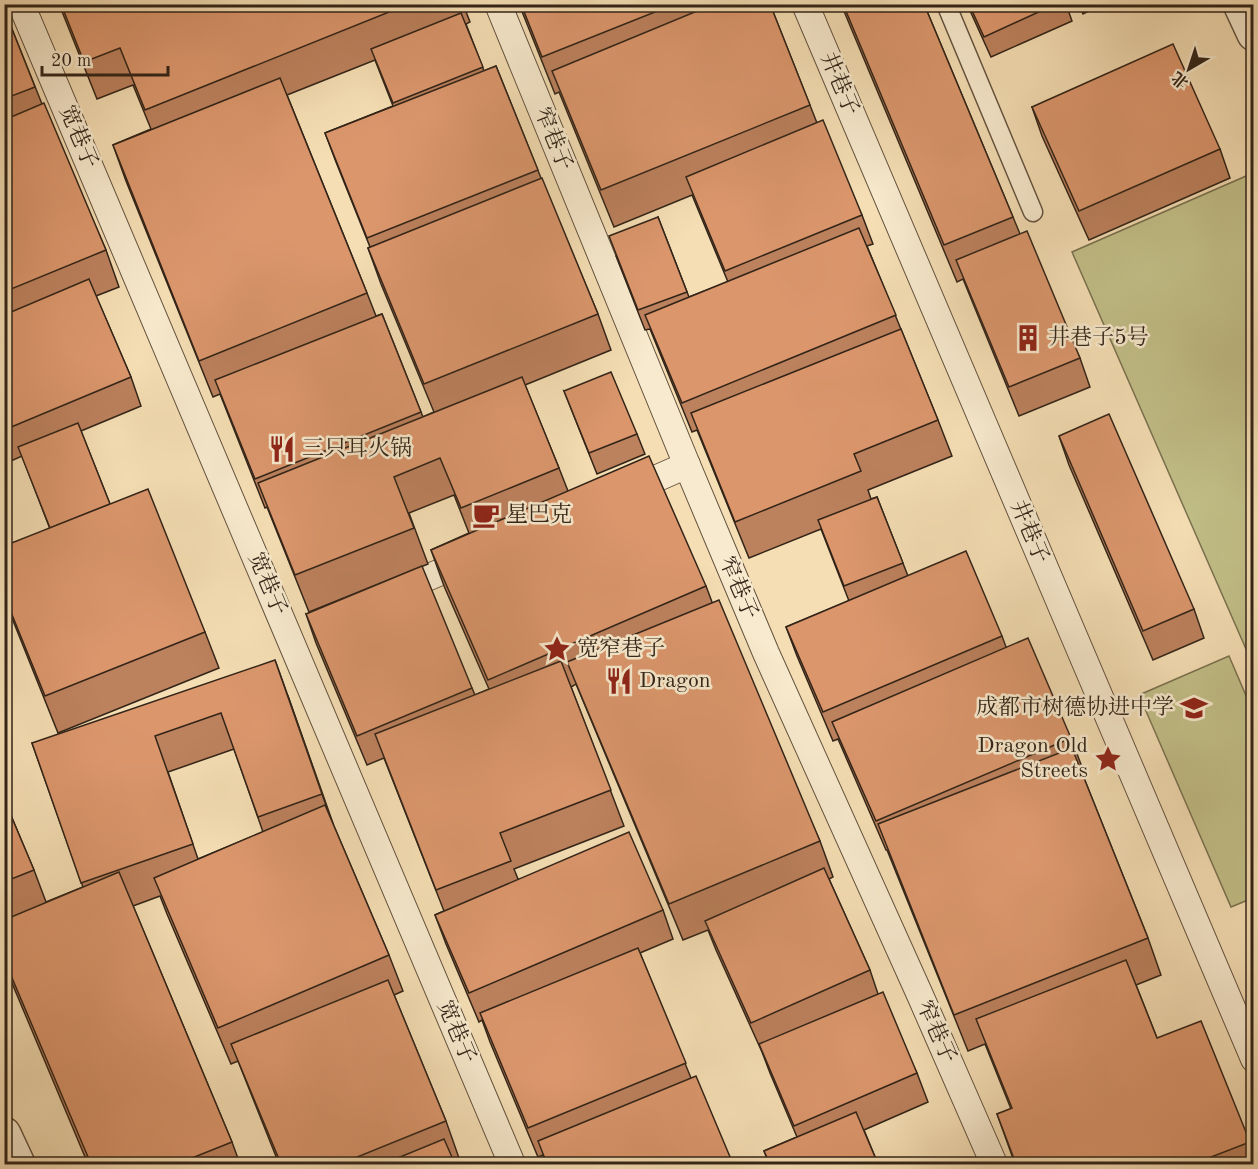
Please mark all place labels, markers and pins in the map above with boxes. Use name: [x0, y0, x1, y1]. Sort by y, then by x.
building icon: 井巷子5号: [1013, 323, 1043, 353]
place label: 井巷子5号: [1048, 325, 1149, 349]
restaurant icon: 三只耳火锅: [267, 434, 297, 464]
place label: 三只耳火锅: [302, 436, 412, 460]
cafe icon: 星巴克: [471, 500, 501, 530]
place label: 星巴克: [506, 502, 572, 526]
place icon: 宽窄巷子: [542, 634, 572, 664]
place label: 宽窄巷子: [577, 636, 665, 660]
restaurant icon: Dragon: [604, 666, 634, 696]
place label: Dragon: [639, 670, 711, 692]
school or university icon: 成都市树德协进中学: [1179, 693, 1209, 723]
place label: 成都市树德协进中学: [976, 695, 1174, 719]
place label: Dragon Old Streets: [977, 735, 1088, 782]
place icon: Dragon Old Streets: [1093, 744, 1123, 774]

